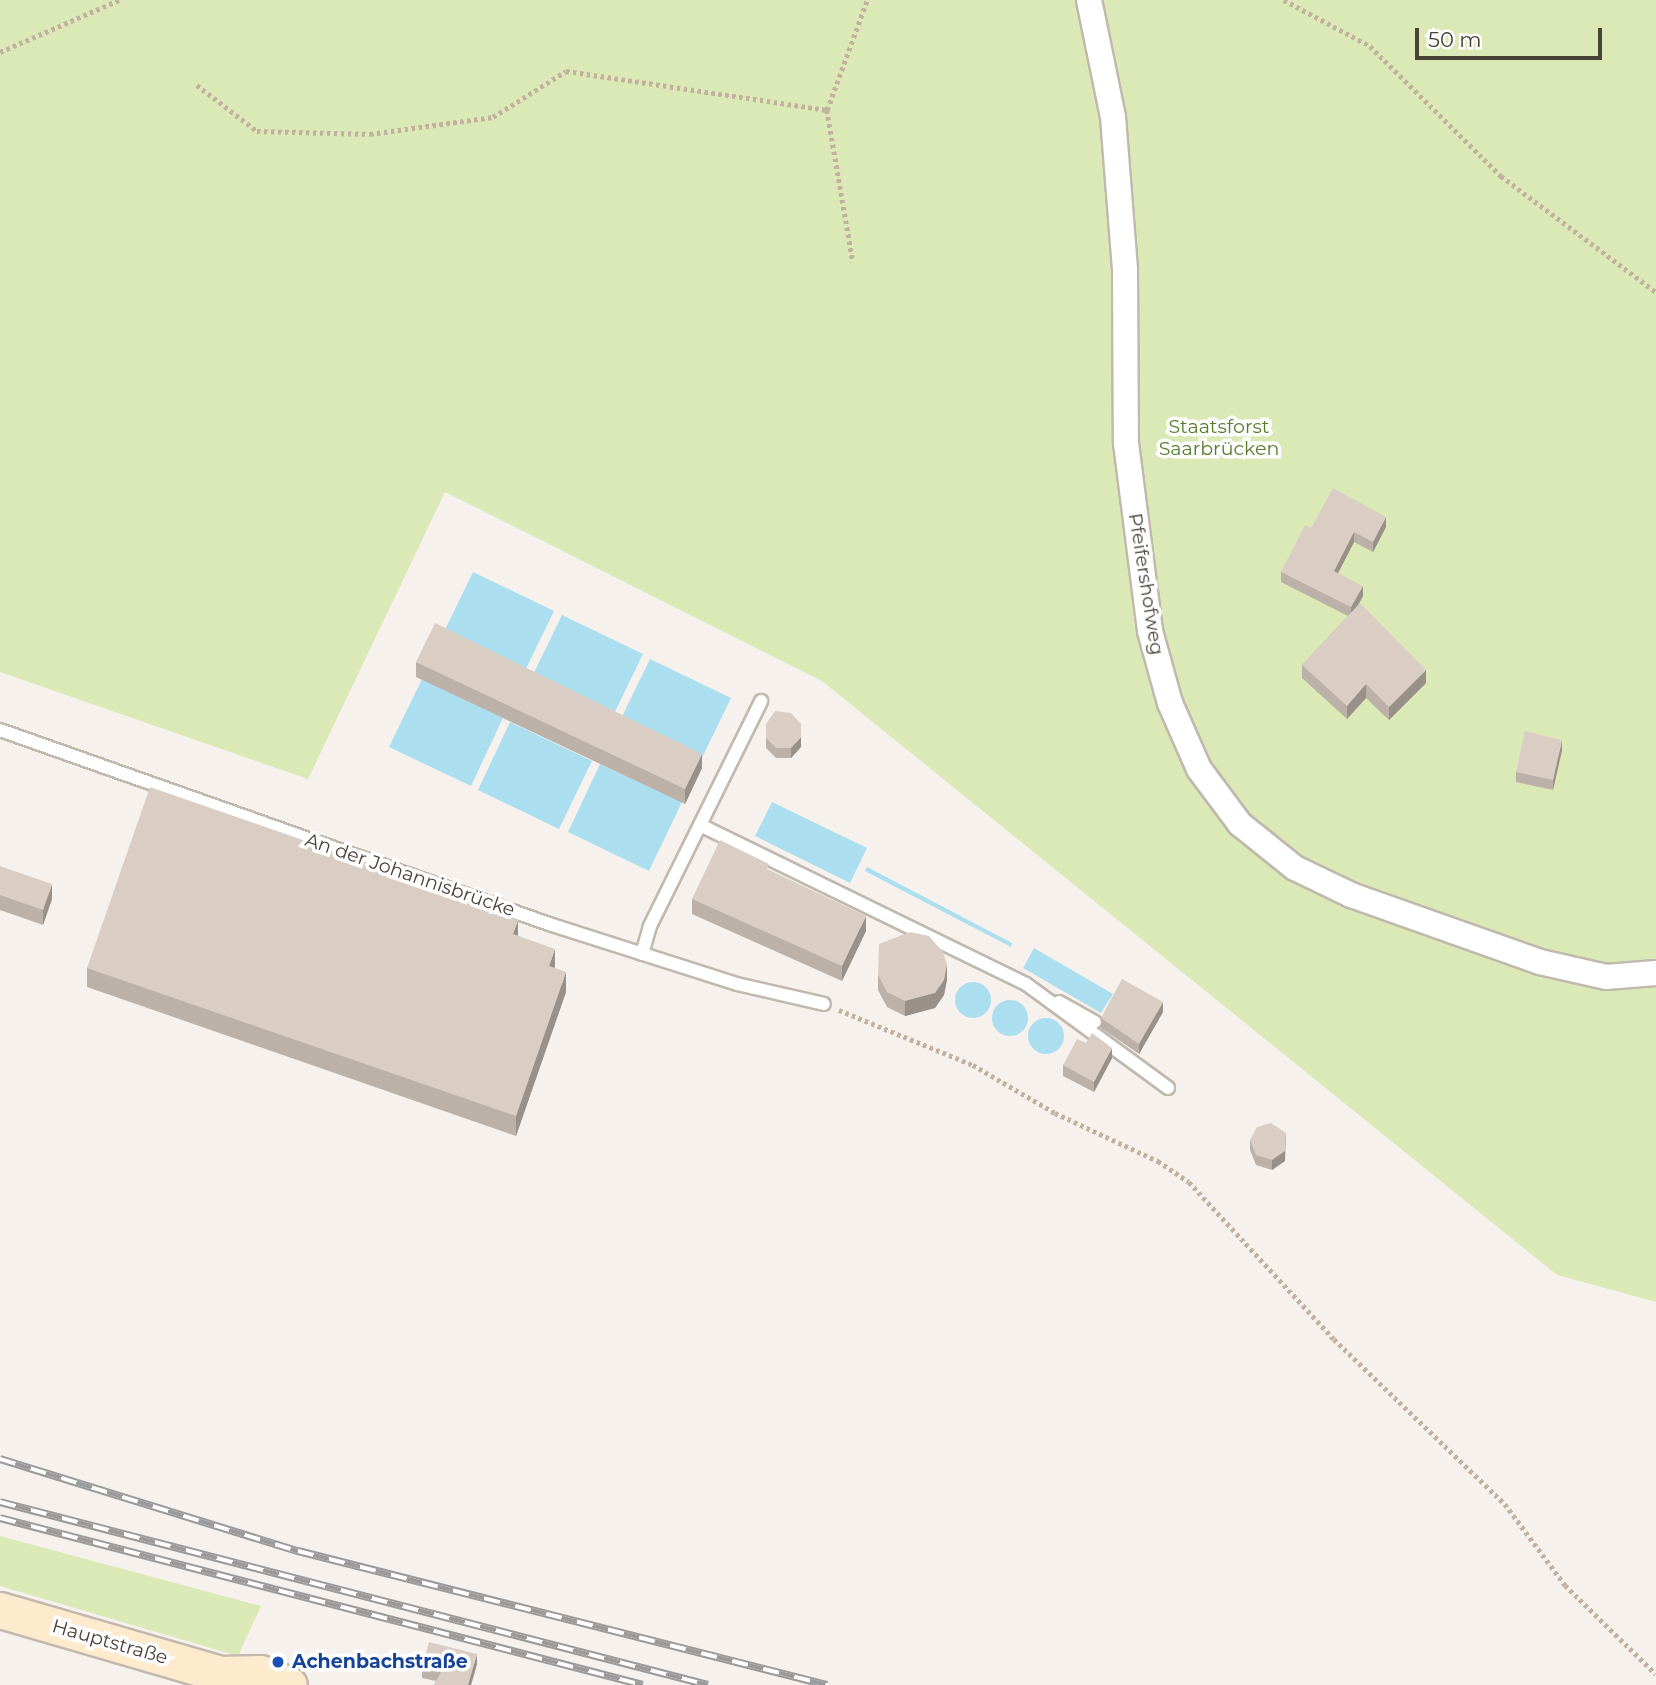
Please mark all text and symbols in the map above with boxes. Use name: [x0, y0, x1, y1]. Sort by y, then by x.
scale bar: [1418, 14, 1605, 58]
text: 50 m: [1428, 27, 1482, 52]
park label: Staatsforst Saarbrücken: [1159, 416, 1279, 460]
street label: Pfeifershofweg: [1124, 511, 1168, 657]
street label: An der Johannisbrücke: [302, 828, 518, 922]
street label: Hauptstraße: [50, 1615, 170, 1669]
place label: Achenbachstraße: [292, 1651, 468, 1673]
marker: Achenbachstraße: [270, 1654, 286, 1670]

